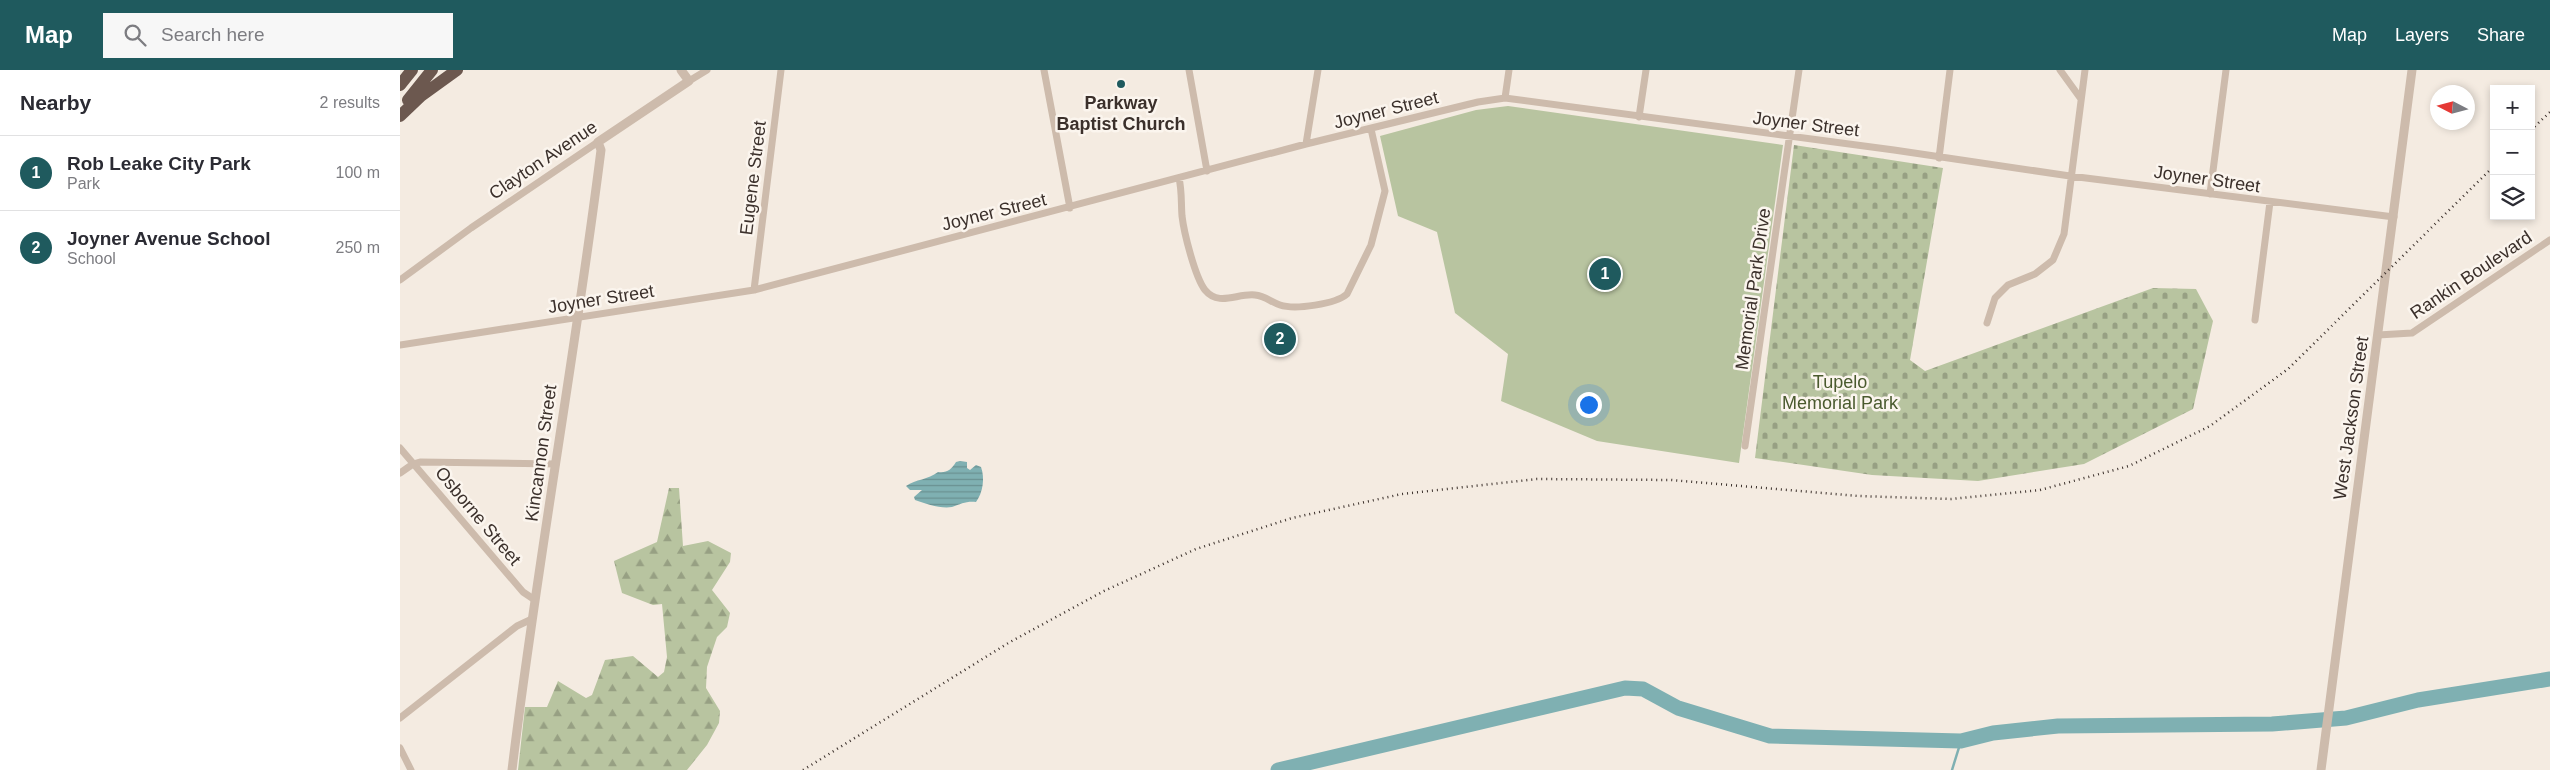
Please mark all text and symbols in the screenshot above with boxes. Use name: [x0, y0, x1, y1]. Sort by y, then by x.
search box: [103, 13, 453, 58]
text: Map: [25, 21, 73, 48]
icon: search: [121, 21, 149, 49]
text: Search here: [161, 24, 265, 45]
text: Map: [2332, 25, 2367, 45]
text: Layers: [2395, 25, 2449, 45]
text: Share: [2477, 25, 2525, 45]
marker: Parkway Baptist Church: [1115, 78, 1127, 90]
north arrow: [2430, 85, 2475, 130]
map controls: [2490, 85, 2535, 220]
button: +: [2490, 85, 2535, 130]
street label: Joyner Street: [1332, 87, 1440, 133]
text: Nearby: [20, 91, 91, 114]
place label: Parkway Baptist Church: [1056, 93, 1186, 134]
text: 2 results: [320, 94, 380, 111]
street label: Joyner Street: [1752, 108, 1860, 140]
street label: Clayton Avenue: [485, 117, 601, 203]
street label: Eugene Street: [736, 120, 770, 236]
button: −: [2490, 130, 2535, 175]
text: Rob Leake City Park: [67, 153, 251, 174]
street label: Joyner Street: [2153, 162, 2261, 196]
text: 1: [32, 164, 40, 181]
text: 100 m: [336, 164, 380, 181]
text: Park: [67, 175, 100, 192]
button: layers: [2490, 175, 2535, 220]
street label: Joyner Street: [940, 189, 1048, 235]
street label: Memorial Park Drive: [1732, 207, 1774, 371]
street label: Rankin Boulevard: [2407, 227, 2535, 323]
text: Joyner Avenue School: [67, 228, 270, 249]
text: 2: [32, 239, 40, 256]
text: 250 m: [336, 239, 380, 256]
text: School: [67, 250, 116, 267]
pin: 1: [1589, 255, 1621, 293]
street label: Joyner Street: [547, 281, 655, 317]
pin: 2: [1264, 320, 1296, 358]
street label: West Jackson Street: [2330, 335, 2372, 501]
park label: Tupelo Memorial Park: [1782, 372, 1899, 413]
street label: Kincannon Street: [521, 383, 561, 523]
your location: [1576, 392, 1602, 418]
street label: Osborne Street: [431, 463, 525, 569]

